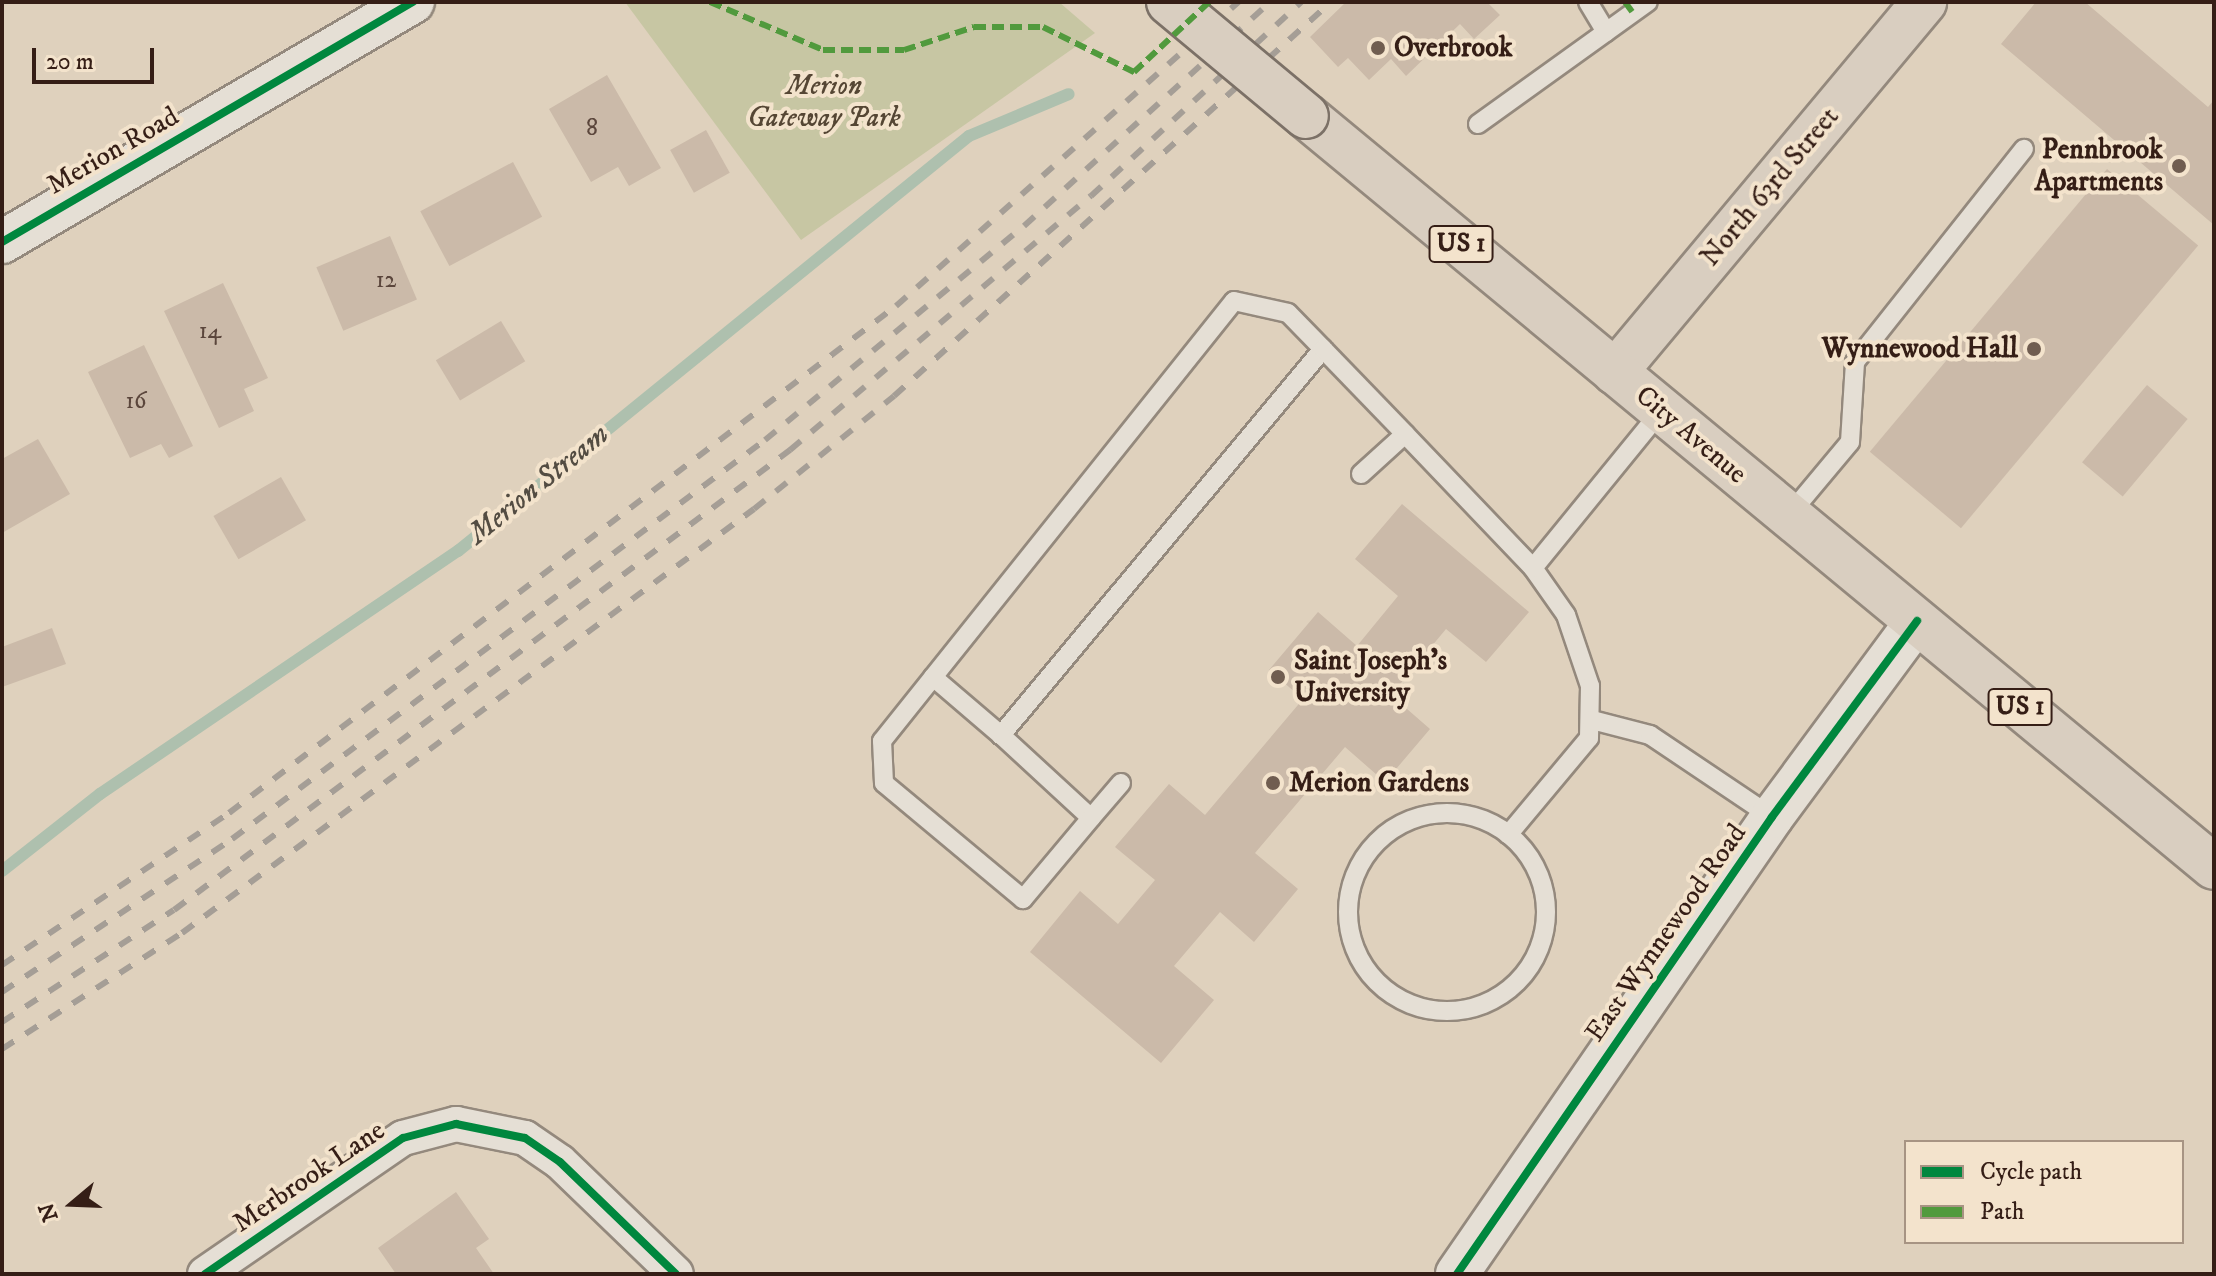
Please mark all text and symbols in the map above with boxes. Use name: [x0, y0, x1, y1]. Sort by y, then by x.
place label: Overbrook: [1394, 31, 1513, 65]
scale bar: [36, 32, 158, 82]
marker: Overbrook: [1369, 39, 1387, 57]
text: 20 m: [46, 47, 94, 77]
park label: Merion Gateway Park: [747, 69, 901, 135]
street label: Merion Road: [41, 100, 185, 202]
street label: North 63rd Street: [1694, 101, 1846, 273]
house number: 8: [586, 115, 598, 143]
place label: Pennbrook Apartments: [2034, 133, 2163, 199]
marker: Pennbrook Apartments: [2170, 157, 2188, 175]
road number: US 1: [1427, 222, 1495, 266]
house number: 12: [376, 267, 396, 295]
house number: 14: [199, 318, 221, 346]
place label: Wynnewood Hall: [1822, 332, 2018, 366]
marker: Wynnewood Hall: [2025, 340, 2043, 358]
street label: City Avenue: [1629, 379, 1753, 491]
house number: 16: [125, 388, 147, 416]
water label: Merion Stream: [461, 417, 617, 553]
place label: Saint Joseph's University: [1294, 644, 1447, 710]
marker: Saint Joseph's University: [1269, 668, 1287, 686]
road number: US 1: [1986, 685, 2054, 729]
place label: Merion Gardens: [1289, 766, 1469, 800]
marker: Merion Gardens: [1264, 774, 1282, 792]
street label: East Wynnewood Road: [1578, 818, 1754, 1048]
street label: Merbrook Lane: [227, 1114, 391, 1240]
legend: [1904, 1140, 2184, 1244]
text: Cycle path: [1980, 1157, 2082, 1187]
north arrow: [32, 1164, 112, 1244]
text: Path: [1980, 1197, 2024, 1227]
text: N: [33, 1199, 65, 1225]

